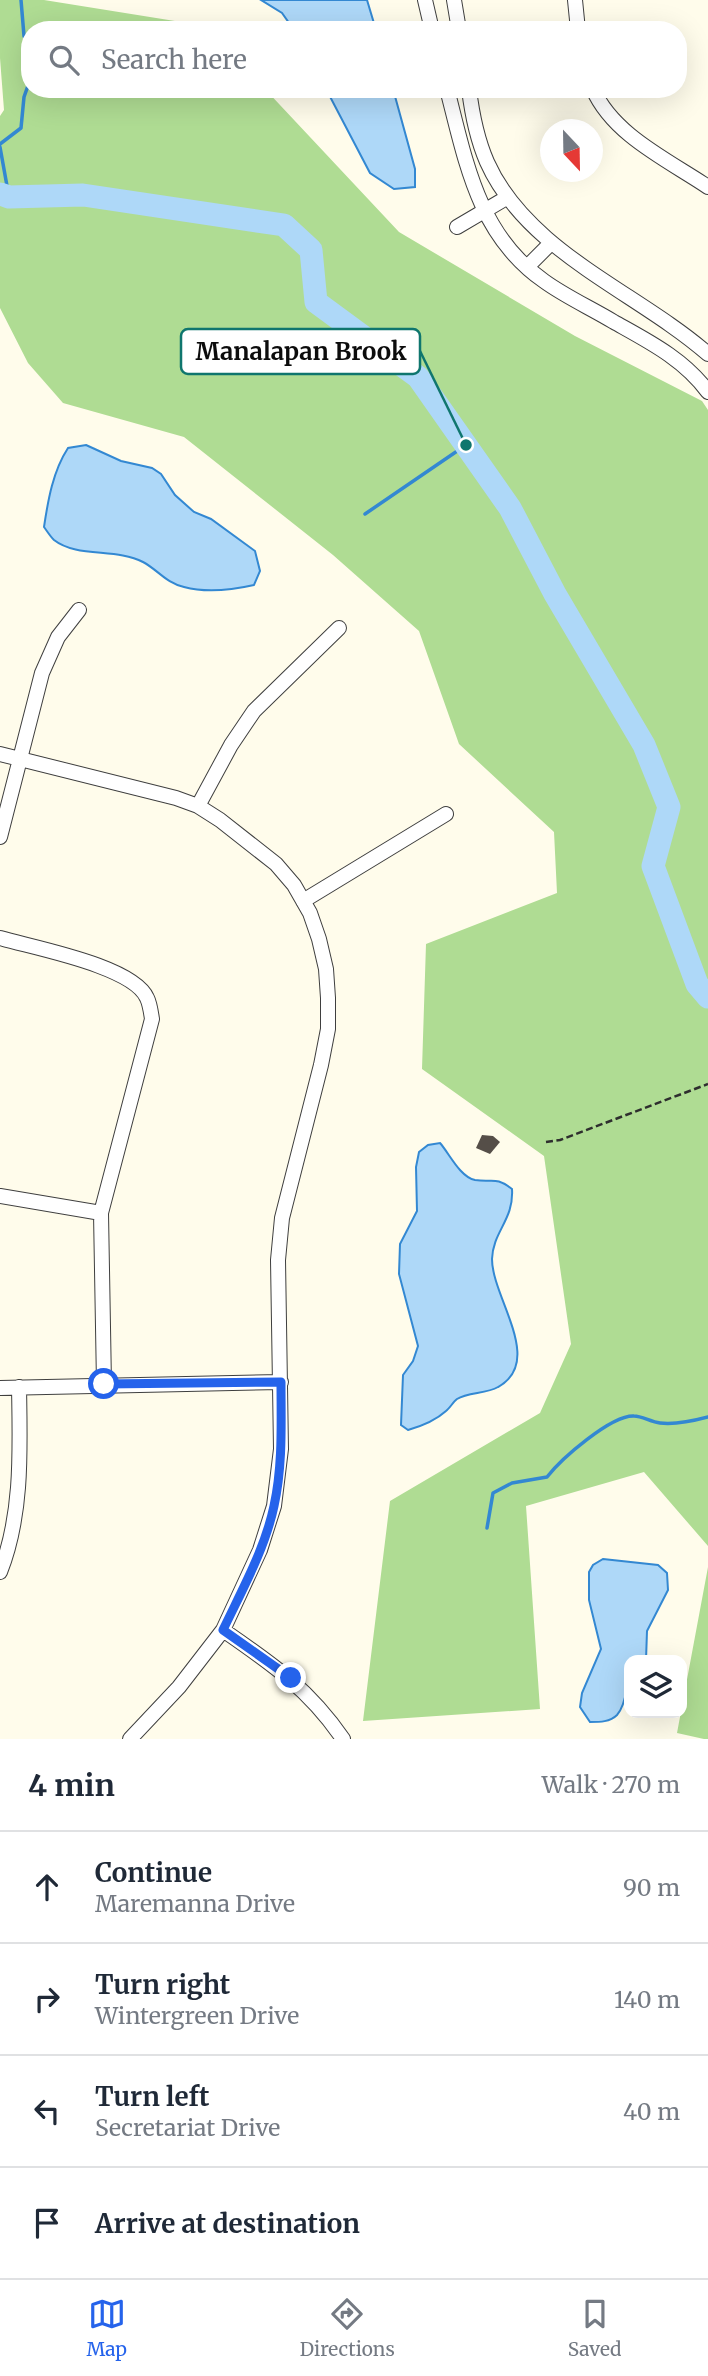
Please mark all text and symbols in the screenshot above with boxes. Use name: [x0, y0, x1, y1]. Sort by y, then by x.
search box: [21, 21, 687, 98]
icon: search: [45, 41, 83, 79]
text: Search here: [101, 43, 247, 76]
north arrow: [540, 119, 603, 182]
callout: Manalapan Brook: [181, 329, 420, 374]
text: Manalapan Brook: [196, 336, 407, 367]
route start: [88, 1368, 119, 1399]
map controls: [624, 1655, 687, 1718]
button: layers: [624, 1655, 687, 1718]
route end: [275, 1662, 306, 1693]
text: 4 min: [28, 1766, 115, 1804]
text: Walk · 270 m: [542, 1770, 680, 1799]
text: Continue: [95, 1856, 212, 1889]
icon: ahead: [28, 1868, 66, 1906]
text: 90 m: [623, 1873, 680, 1902]
text: Maremanna Drive: [95, 1889, 295, 1918]
text: Turn right: [95, 1968, 230, 2001]
icon: right: [28, 1980, 66, 2018]
text: 140 m: [614, 1985, 680, 2014]
text: Wintergreen Drive: [95, 2001, 299, 2030]
text: Turn left: [95, 2080, 209, 2113]
icon: left: [28, 2092, 66, 2130]
text: 40 m: [623, 2097, 680, 2126]
text: Secretariat Drive: [95, 2113, 280, 2142]
icon: arrive: [28, 2204, 66, 2242]
text: Arrive at destination: [95, 2207, 360, 2240]
tab: Map: [86, 2295, 127, 2361]
tab: Directions: [300, 2295, 395, 2361]
tab: Saved: [568, 2295, 622, 2361]

